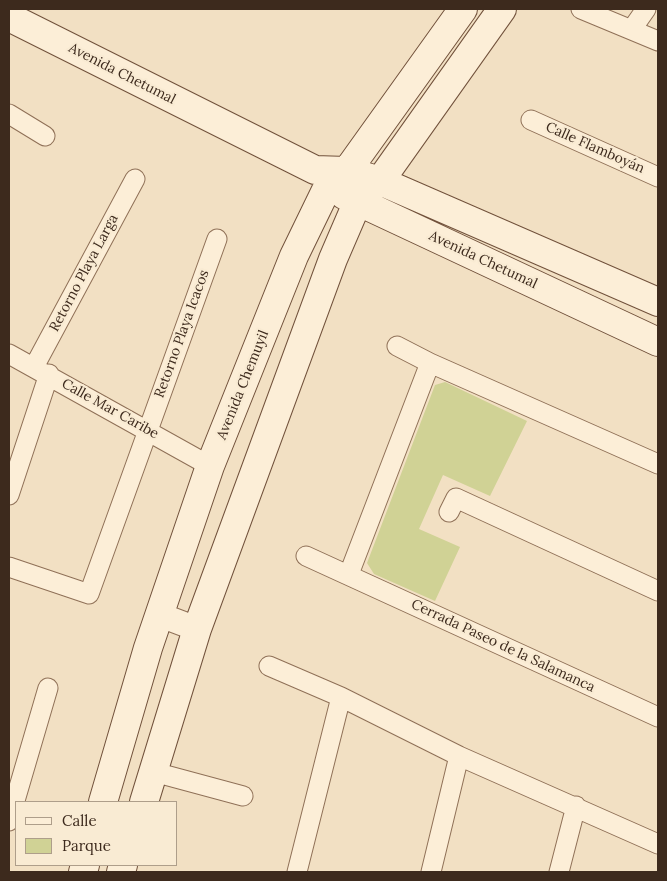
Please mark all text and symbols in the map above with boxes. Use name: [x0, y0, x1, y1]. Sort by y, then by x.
street label: Avenida Chetumal: [66, 40, 178, 108]
street label: Calle Flamboyán: [543, 119, 647, 177]
street label: Retorno Playa Larga: [46, 211, 122, 335]
street label: Avenida Chetumal: [426, 228, 540, 292]
street label: Retorno Playa Icacos: [151, 268, 213, 400]
street label: Avenida Chemuyil: [213, 328, 273, 442]
street label: Calle Mar Caribe: [58, 375, 162, 443]
street label: Cerrada Paseo de la Salamanca: [408, 596, 598, 696]
legend: [15, 801, 178, 866]
text: Calle: [62, 811, 97, 830]
text: Parque: [62, 836, 111, 855]

